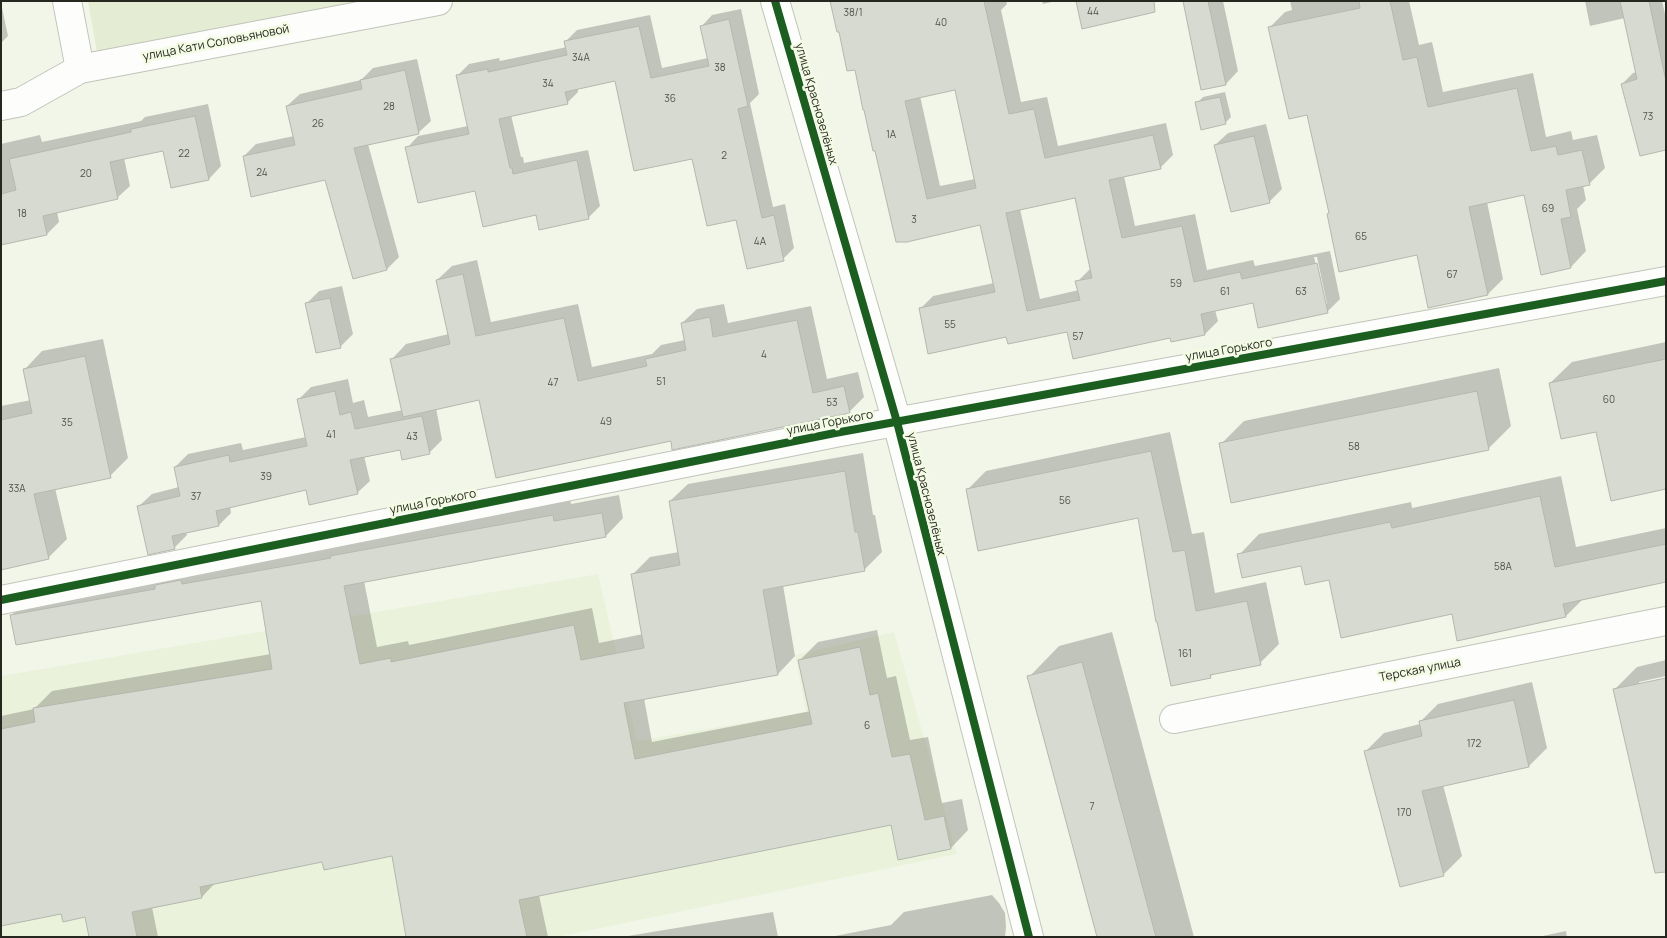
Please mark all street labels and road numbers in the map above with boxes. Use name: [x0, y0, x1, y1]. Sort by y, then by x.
street label: улица Кати Соловьяновой: [141, 22, 291, 64]
street label: улица Краснозелёных: [792, 41, 840, 167]
street label: улица Горького: [1185, 335, 1273, 365]
street label: улица Горького: [786, 408, 874, 438]
street label: улица Краснозелёных: [904, 431, 948, 557]
street label: улица Горького: [389, 487, 477, 517]
street label: Терская улица: [1378, 655, 1462, 685]

